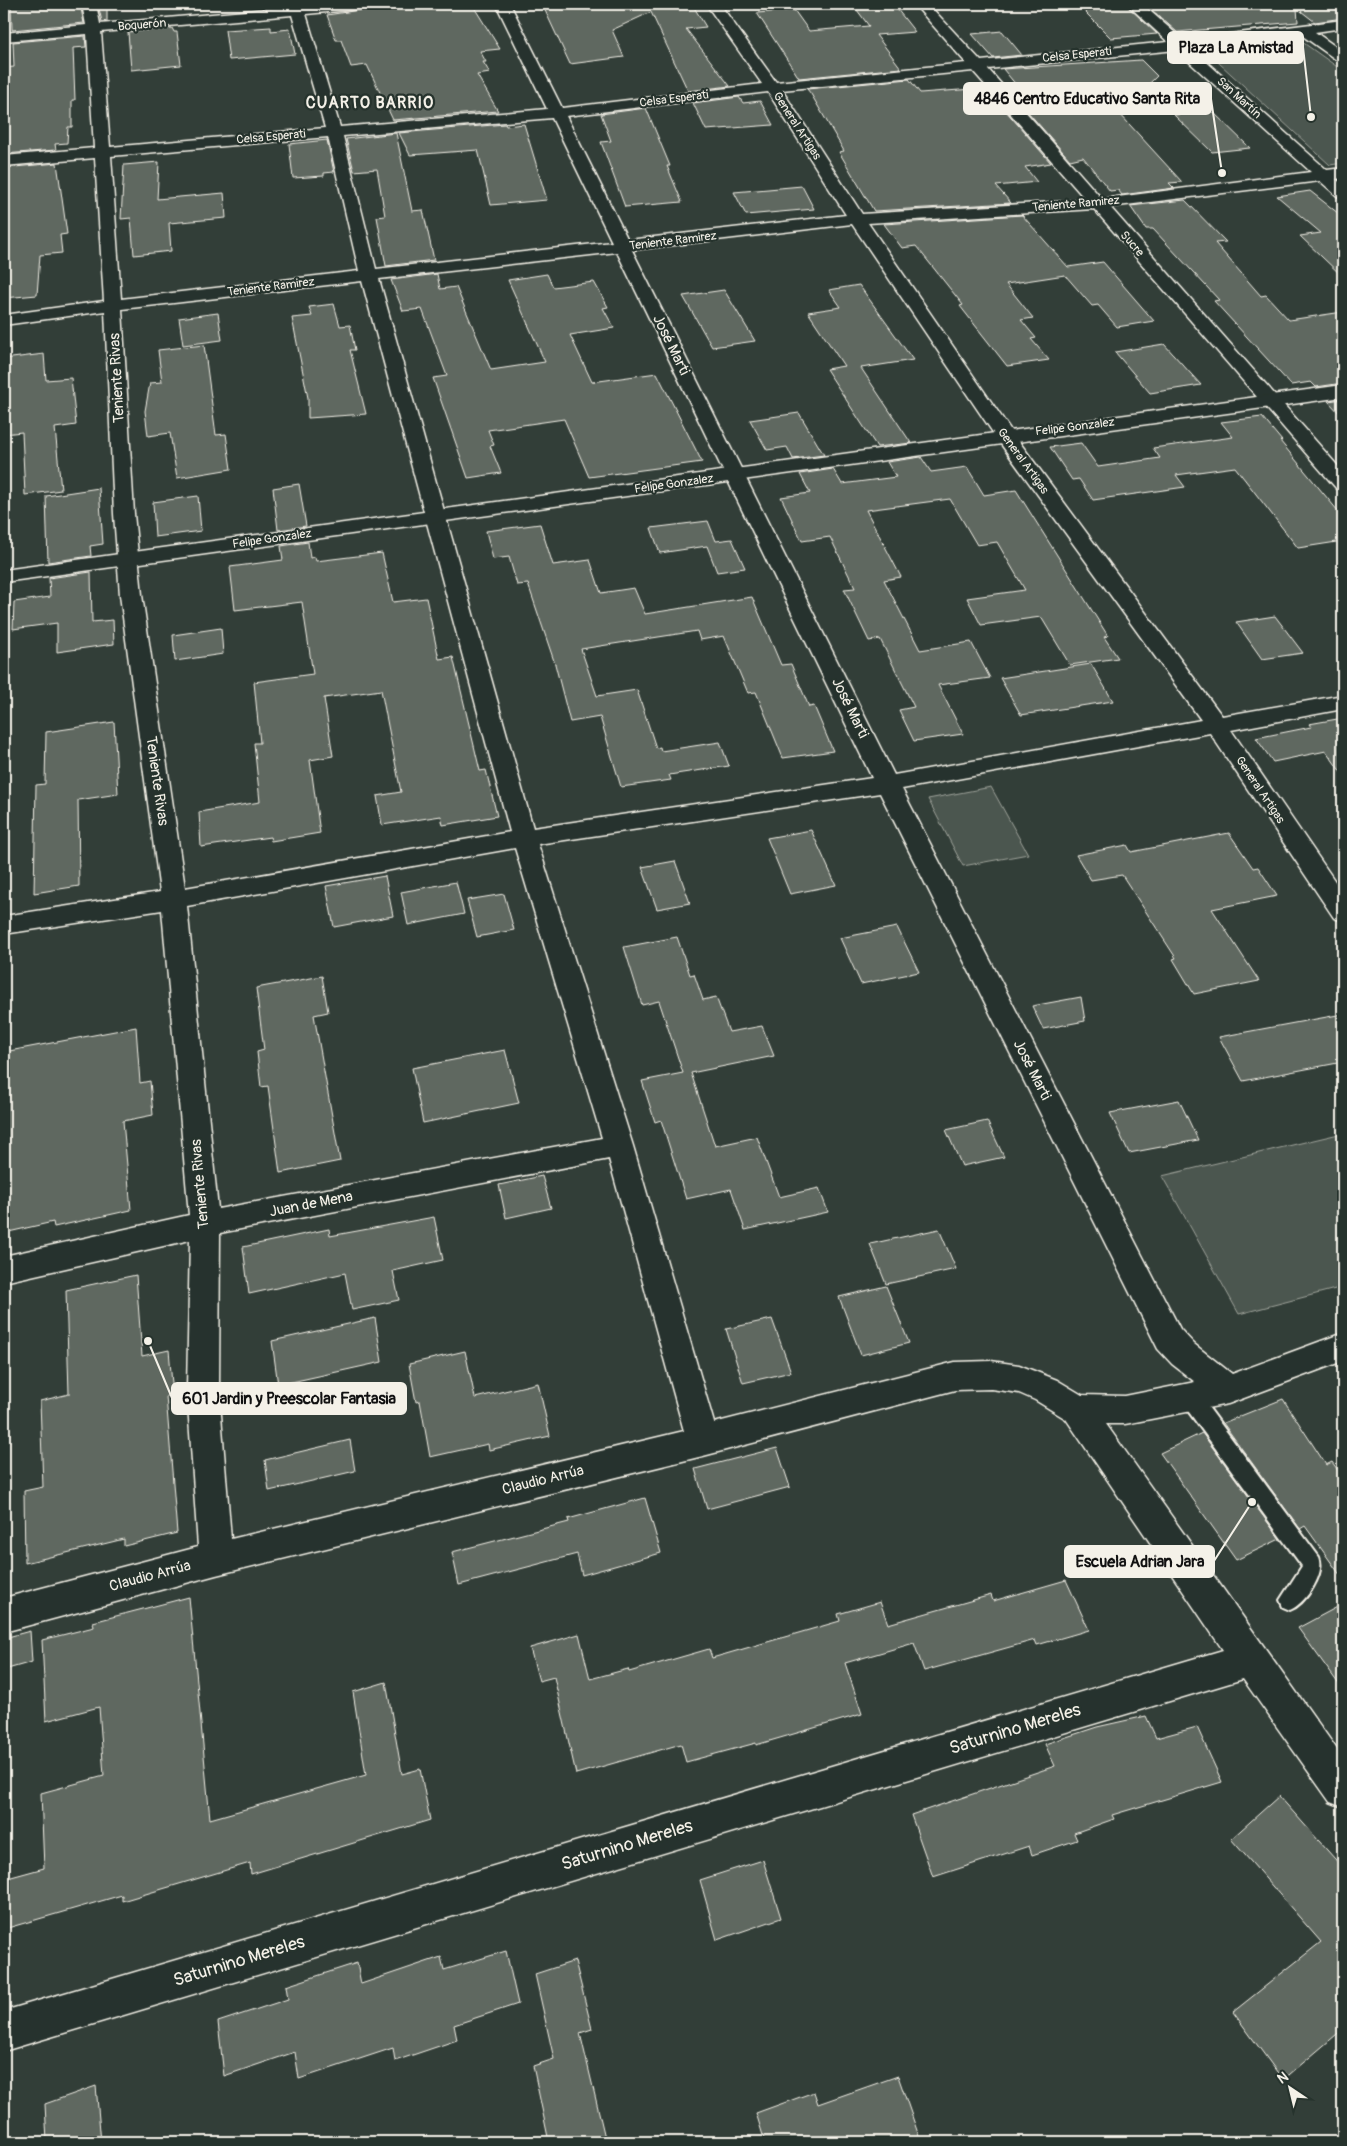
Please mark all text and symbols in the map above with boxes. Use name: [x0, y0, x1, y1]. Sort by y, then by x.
street label: Boquerón: [117, 15, 167, 35]
callout: Plaza La Amistad: [1168, 32, 1303, 63]
text: Plaza La Amistad: [1178, 38, 1294, 58]
street label: Celsa Esperati: [1042, 44, 1112, 66]
street label: San Martín: [1214, 74, 1265, 122]
callout: 4846 Centro Educativo Santa Rita: [964, 83, 1211, 114]
street label: Celsa Esperati: [639, 87, 709, 111]
street label: General Artigas: [770, 89, 825, 163]
text: 4846 Centro Educativo Santa Rita: [974, 89, 1201, 109]
district label: CUARTO BARRIO: [306, 93, 434, 113]
street label: Celsa Esperati: [236, 127, 306, 147]
street label: Teniente Ramirez: [1032, 193, 1120, 215]
street label: Teniente Ramirez: [629, 228, 717, 254]
street label: Sucre: [1117, 228, 1147, 260]
street label: Teniente Ramirez: [227, 274, 315, 300]
street label: José Marti: [648, 312, 694, 379]
street label: Teniente Rivas: [105, 332, 129, 423]
street label: Felipe Gonzalez: [1034, 415, 1116, 439]
street label: General Artigas: [994, 425, 1052, 497]
street label: Felipe Gonzalez: [633, 471, 715, 497]
street label: Felipe Gonzalez: [231, 526, 313, 552]
street label: José Marti: [827, 675, 873, 742]
street label: Teniente Rivas: [141, 735, 173, 827]
street label: General Artigas: [1232, 754, 1288, 827]
street label: José Marti: [1009, 1037, 1055, 1104]
street label: Teniente Rivas: [187, 1138, 213, 1230]
street label: Juan de Mena: [268, 1187, 354, 1221]
callout: 601 Jardin y Preescolar Fantasia: [172, 1383, 406, 1414]
text: 601 Jardin y Preescolar Fantasia: [182, 1389, 396, 1409]
street label: Claudio Arrúa: [500, 1461, 586, 1499]
callout: Escuela Adrian Jara: [1065, 1546, 1214, 1577]
text: Escuela Adrian Jara: [1076, 1552, 1205, 1572]
street label: Claudio Arrúa: [107, 1556, 193, 1596]
street label: Saturnino Mereles: [946, 1698, 1084, 1760]
street label: Saturnino Mereles: [558, 1814, 696, 1876]
street label: Saturnino Mereles: [170, 1930, 308, 1992]
north arrow: [1264, 2064, 1314, 2114]
text: N: [1274, 2068, 1292, 2087]

